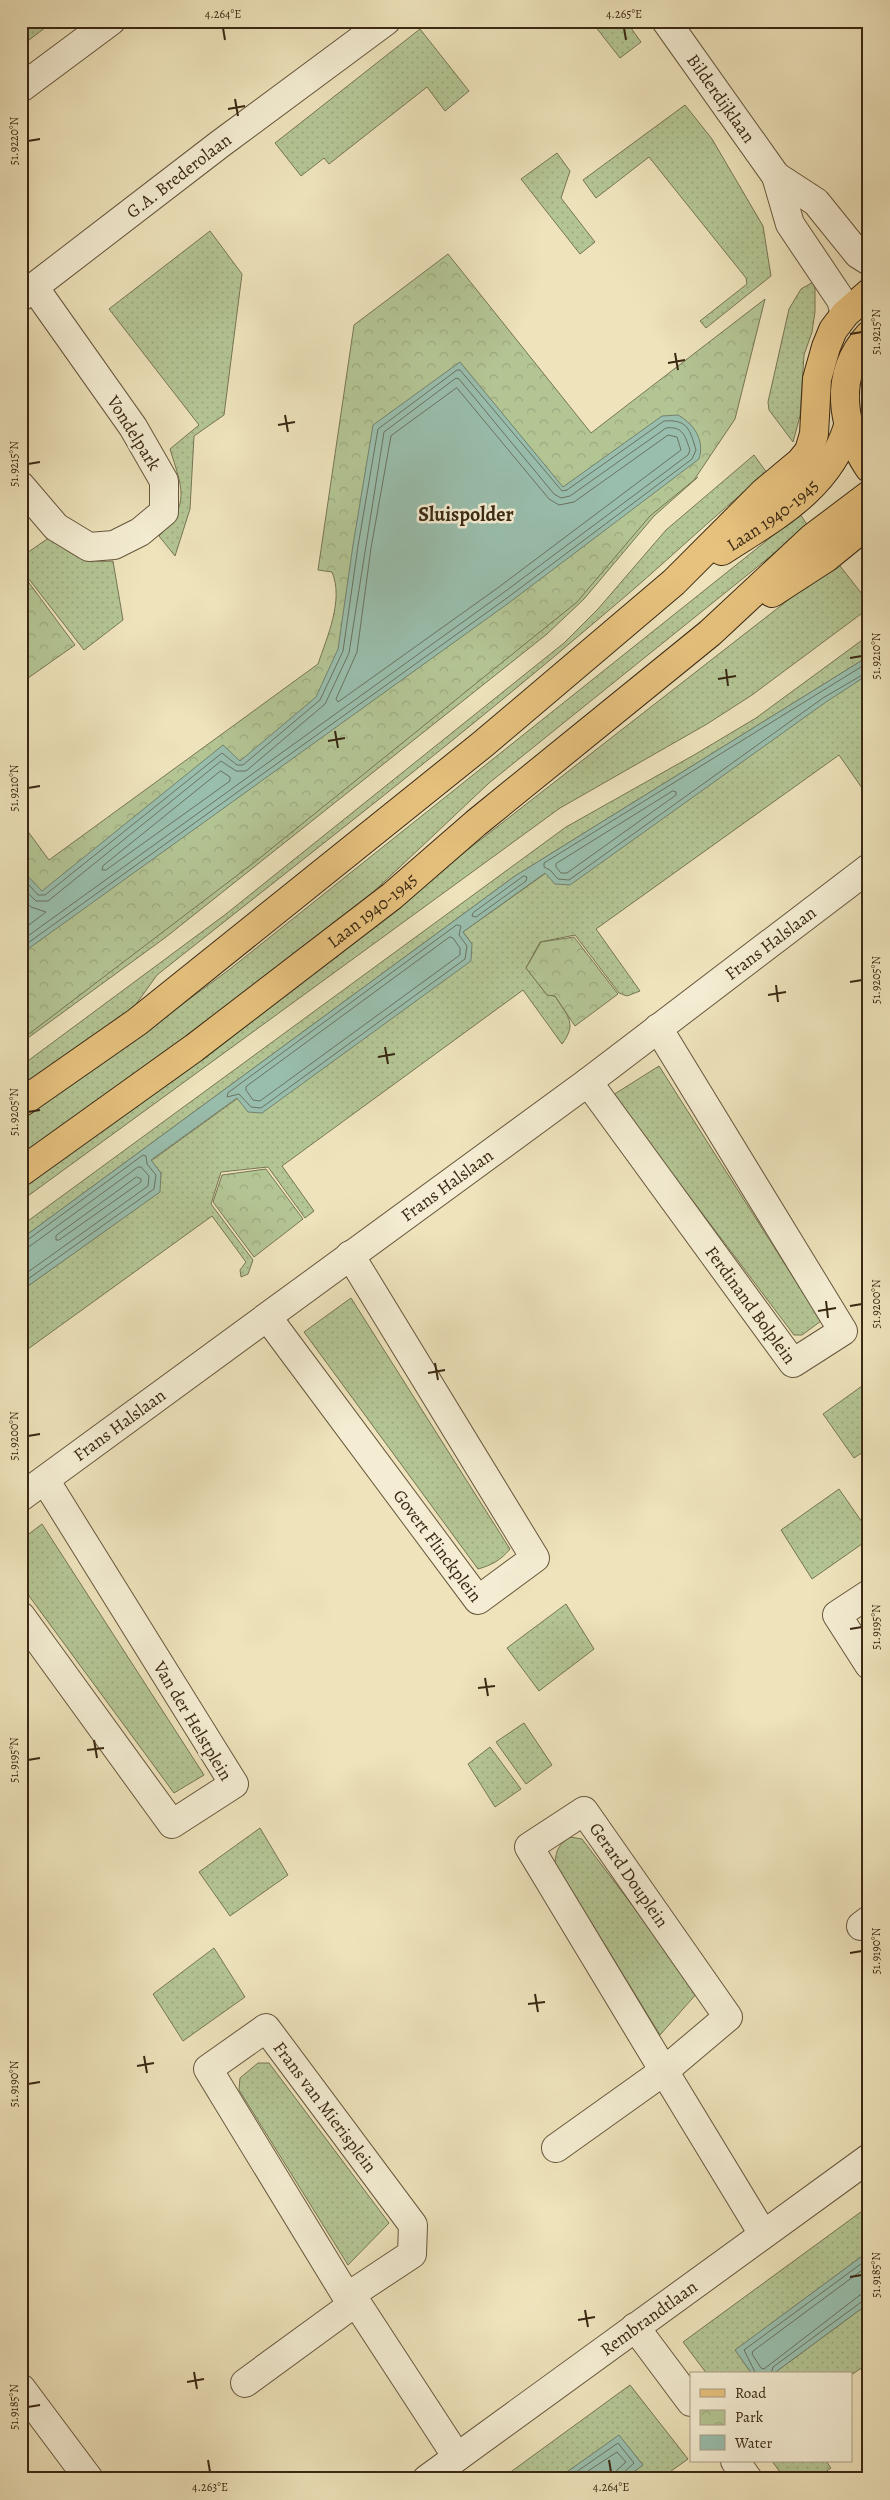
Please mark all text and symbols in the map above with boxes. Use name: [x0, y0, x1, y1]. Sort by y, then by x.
text: 4.264°E: [205, 6, 241, 22]
text: 4.265°E: [606, 6, 642, 22]
street label: Bilderdijklaan: [681, 49, 761, 148]
text: 51.9220°N: [6, 116, 22, 165]
street label: G.A. Brederolaan: [121, 128, 236, 224]
text: 51.9215°N: [868, 309, 884, 355]
street label: Vondelpark: [101, 390, 167, 475]
text: 51.9215°N: [6, 441, 22, 487]
street label: Laan 1940-1945: [722, 474, 824, 557]
district label: Sluispolder: [418, 501, 514, 528]
text: 51.9210°N: [868, 632, 884, 679]
text: 51.9210°N: [6, 764, 22, 811]
street label: Laan 1940-1945: [322, 867, 422, 953]
street label: Frans Halslaan: [720, 900, 821, 986]
text: 51.9205°N: [868, 956, 884, 1004]
text: 51.9205°N: [6, 1088, 22, 1136]
street label: Frans Halslaan: [396, 1143, 498, 1227]
street label: Ferdinand Bolplein: [700, 1241, 802, 1369]
text: 51.9200°N: [868, 1279, 884, 1329]
street label: Frans Halslaan: [68, 1383, 171, 1467]
text: 51.9200°N: [6, 1411, 22, 1461]
street label: Govert Flinckplein: [388, 1485, 488, 1607]
text: 51.9195°N: [868, 1604, 884, 1650]
street label: Van der Helstplein: [147, 1656, 238, 1785]
text: 51.9195°N: [6, 1737, 22, 1783]
street label: Gerard Douplein: [584, 1818, 674, 1932]
text: 51.9190°N: [868, 1927, 884, 1974]
street label: Frans van Mierisplein: [268, 2036, 382, 2178]
text: 51.9190°N: [6, 2060, 22, 2107]
text: 51.9185°N: [868, 2252, 884, 2298]
street label: Rembrandtlaan: [595, 2275, 702, 2361]
legend: [690, 2372, 852, 2462]
text: Road: [735, 2383, 767, 2403]
text: 51.9185°N: [6, 2384, 22, 2430]
text: Park: [735, 2407, 764, 2427]
text: Water: [734, 2433, 772, 2453]
text: 4.263°E: [192, 2479, 228, 2495]
text: 4.264°E: [593, 2479, 629, 2495]

